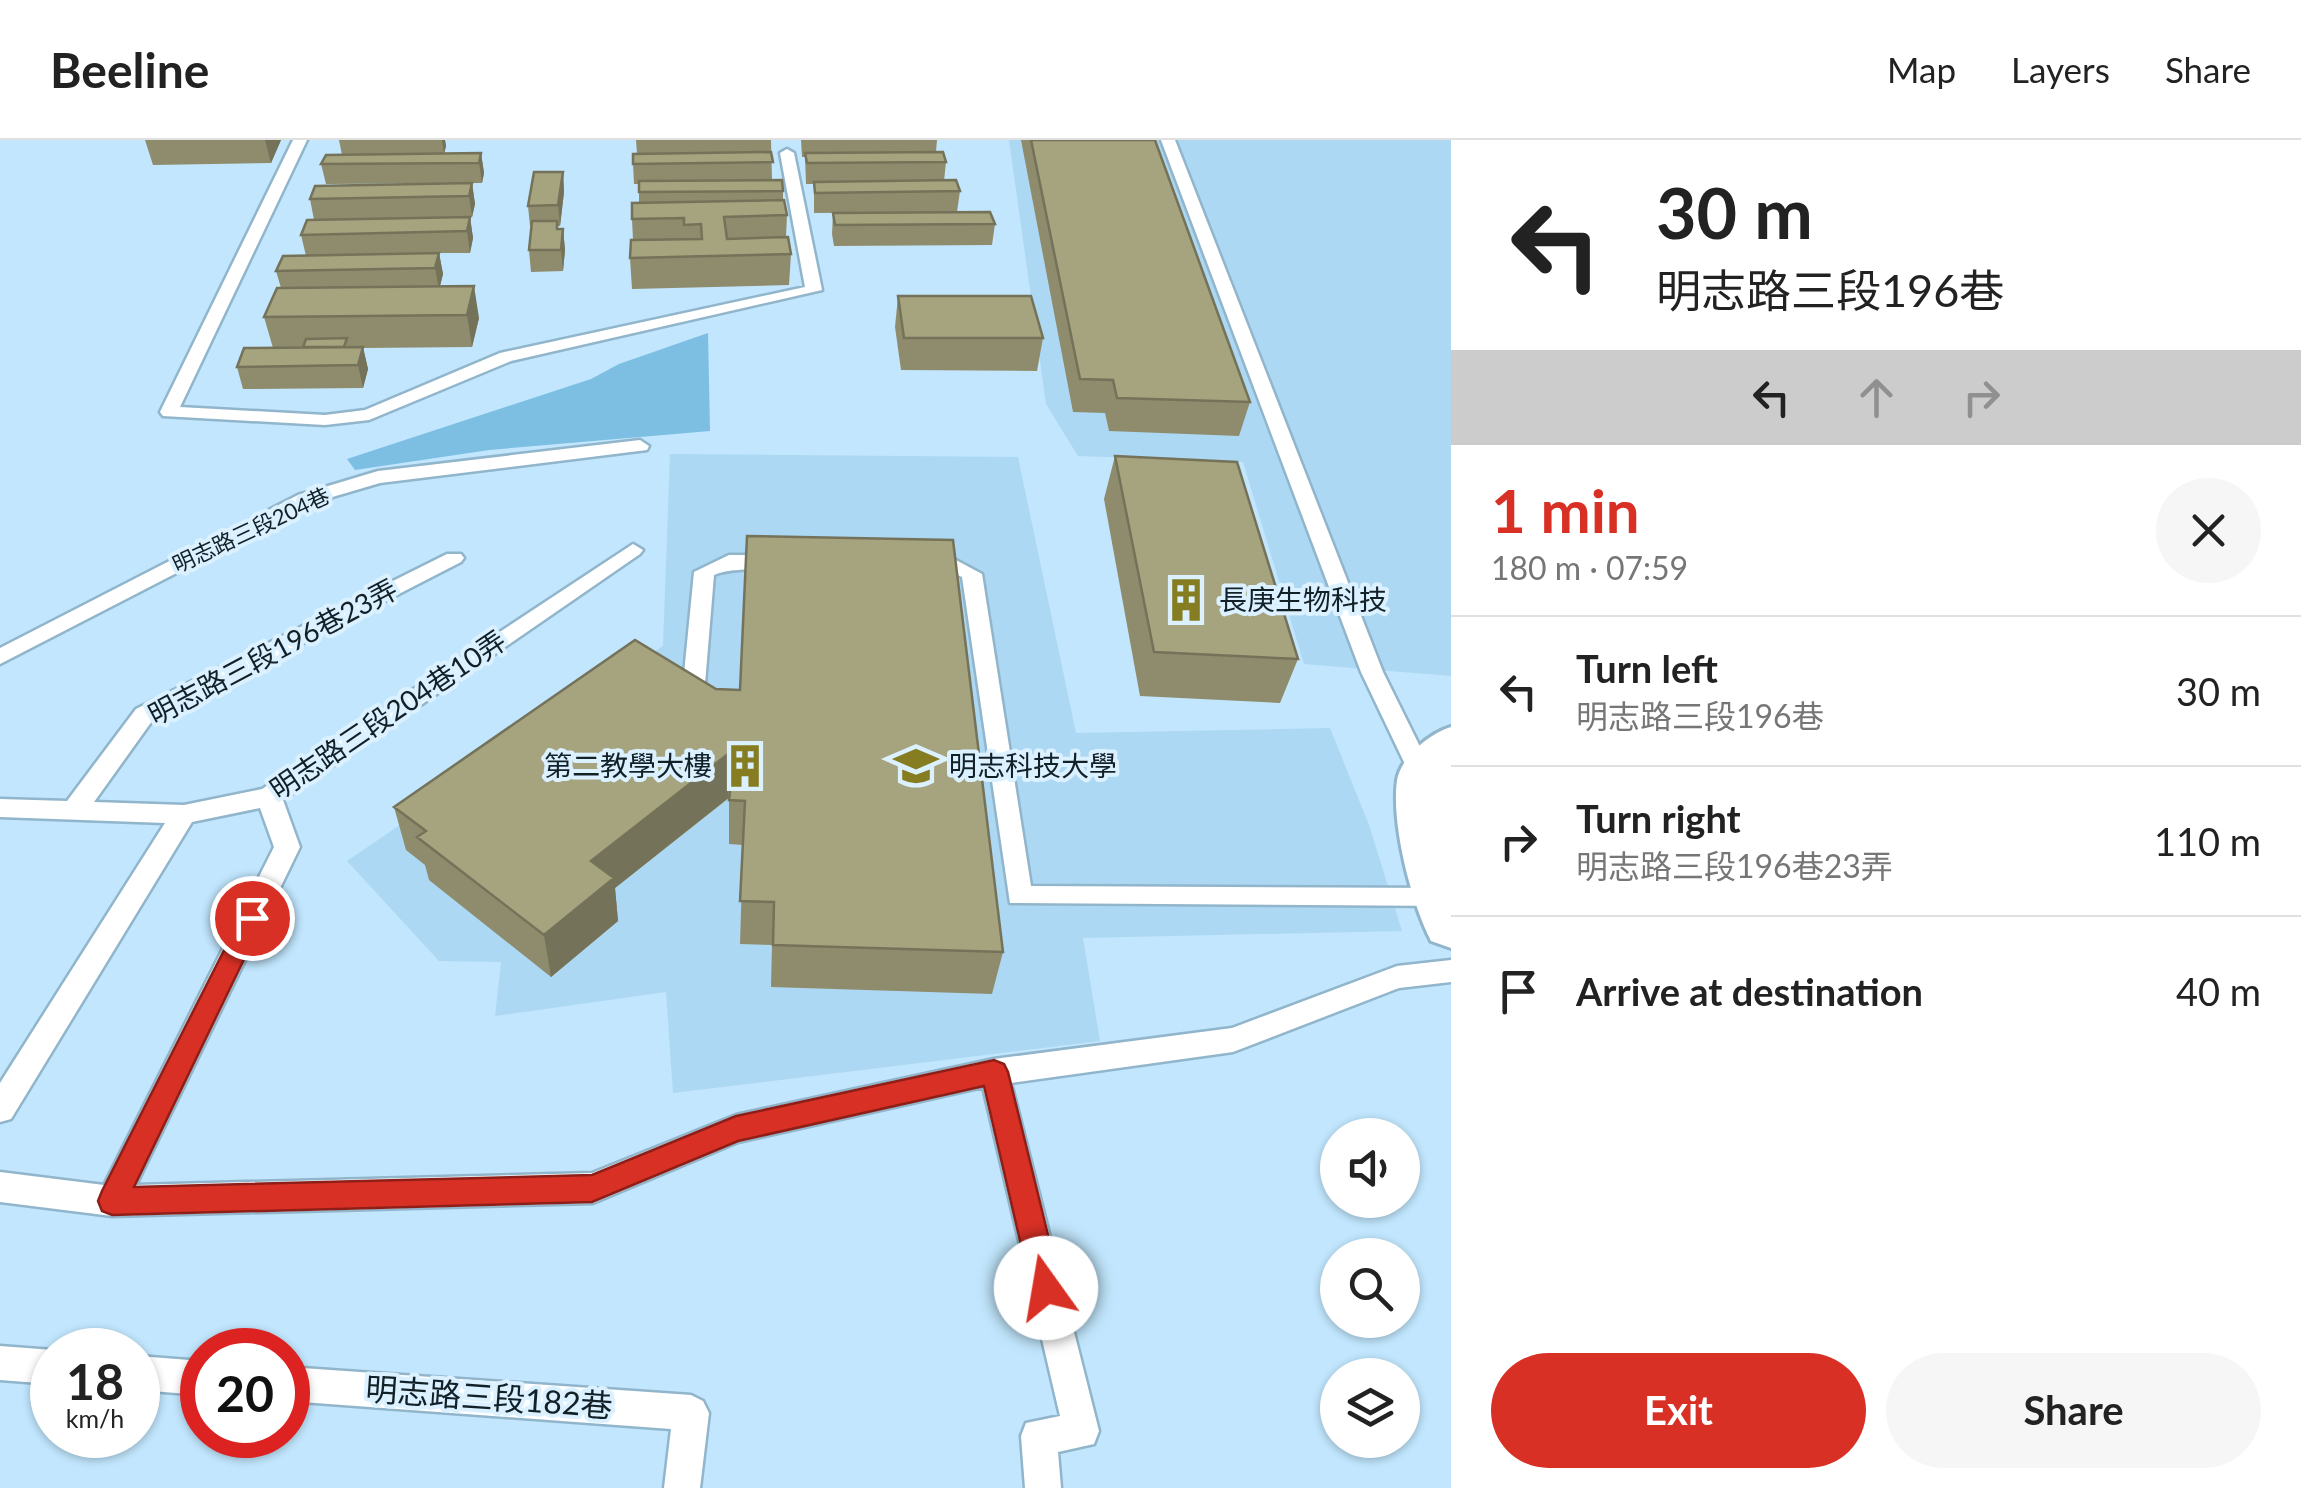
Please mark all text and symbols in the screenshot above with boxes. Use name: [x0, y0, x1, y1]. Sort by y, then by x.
text: Beeline: [50, 41, 209, 98]
text: Map: [1887, 48, 1956, 90]
text: Layers: [2011, 48, 2110, 90]
text: Share: [2165, 48, 2251, 90]
text: 30 m: [1656, 170, 1813, 254]
icon: left: [1491, 180, 1621, 310]
text: 明志路三段196巷: [1656, 263, 2004, 317]
icon: left: [1744, 370, 1799, 425]
icon: ahead: [1849, 370, 1904, 425]
icon: right: [1954, 370, 2009, 425]
text: 1 min: [1491, 474, 1640, 546]
button: close: [2156, 478, 2261, 583]
street label: 明志路三段204巷: [168, 481, 334, 578]
text: 180 m · 07:59: [1491, 548, 1688, 587]
street label: 明志路三段196巷23弄: [142, 571, 403, 731]
building icon: 長庚生物科技: [1162, 576, 1210, 624]
place label: 長庚生物科技: [1219, 582, 1387, 616]
street label: 明志路三段204巷10弄: [263, 623, 512, 806]
text: Turn left: [1576, 645, 1718, 691]
icon: left: [1491, 664, 1546, 719]
text: 30 m: [2176, 668, 2261, 714]
text: 明志路三段196巷: [1576, 696, 1824, 735]
building icon: 第二教學大樓: [721, 742, 769, 790]
school or university icon: 明志科技大學: [892, 742, 940, 790]
place label: 第二教學大樓: [544, 748, 712, 782]
place label: 明志科技大學: [949, 748, 1117, 782]
text: Turn right: [1576, 795, 1741, 841]
icon: right: [1491, 814, 1546, 869]
text: 110 m: [2154, 818, 2261, 864]
text: 明志路三段196巷23弄: [1576, 846, 1893, 885]
pin: [210, 876, 295, 961]
icon: arrive: [225, 891, 280, 946]
icon: arrive: [1491, 964, 1546, 1019]
text: Arrive at destination: [1576, 968, 1923, 1014]
text: 40 m: [2176, 968, 2261, 1014]
map controls: [1320, 1118, 1420, 1458]
button: sound: [1320, 1118, 1420, 1218]
position arrow: [994, 1236, 1098, 1340]
button: search: [1320, 1238, 1420, 1338]
speed limit sign: 20: [180, 1328, 310, 1458]
text: 18: [66, 1351, 124, 1411]
button: Exit: [1491, 1353, 1866, 1468]
button: Share: [1886, 1353, 2261, 1468]
button: layers: [1320, 1358, 1420, 1458]
street label: 明志路三段182巷: [364, 1368, 614, 1425]
text: km/h: [66, 1403, 124, 1433]

